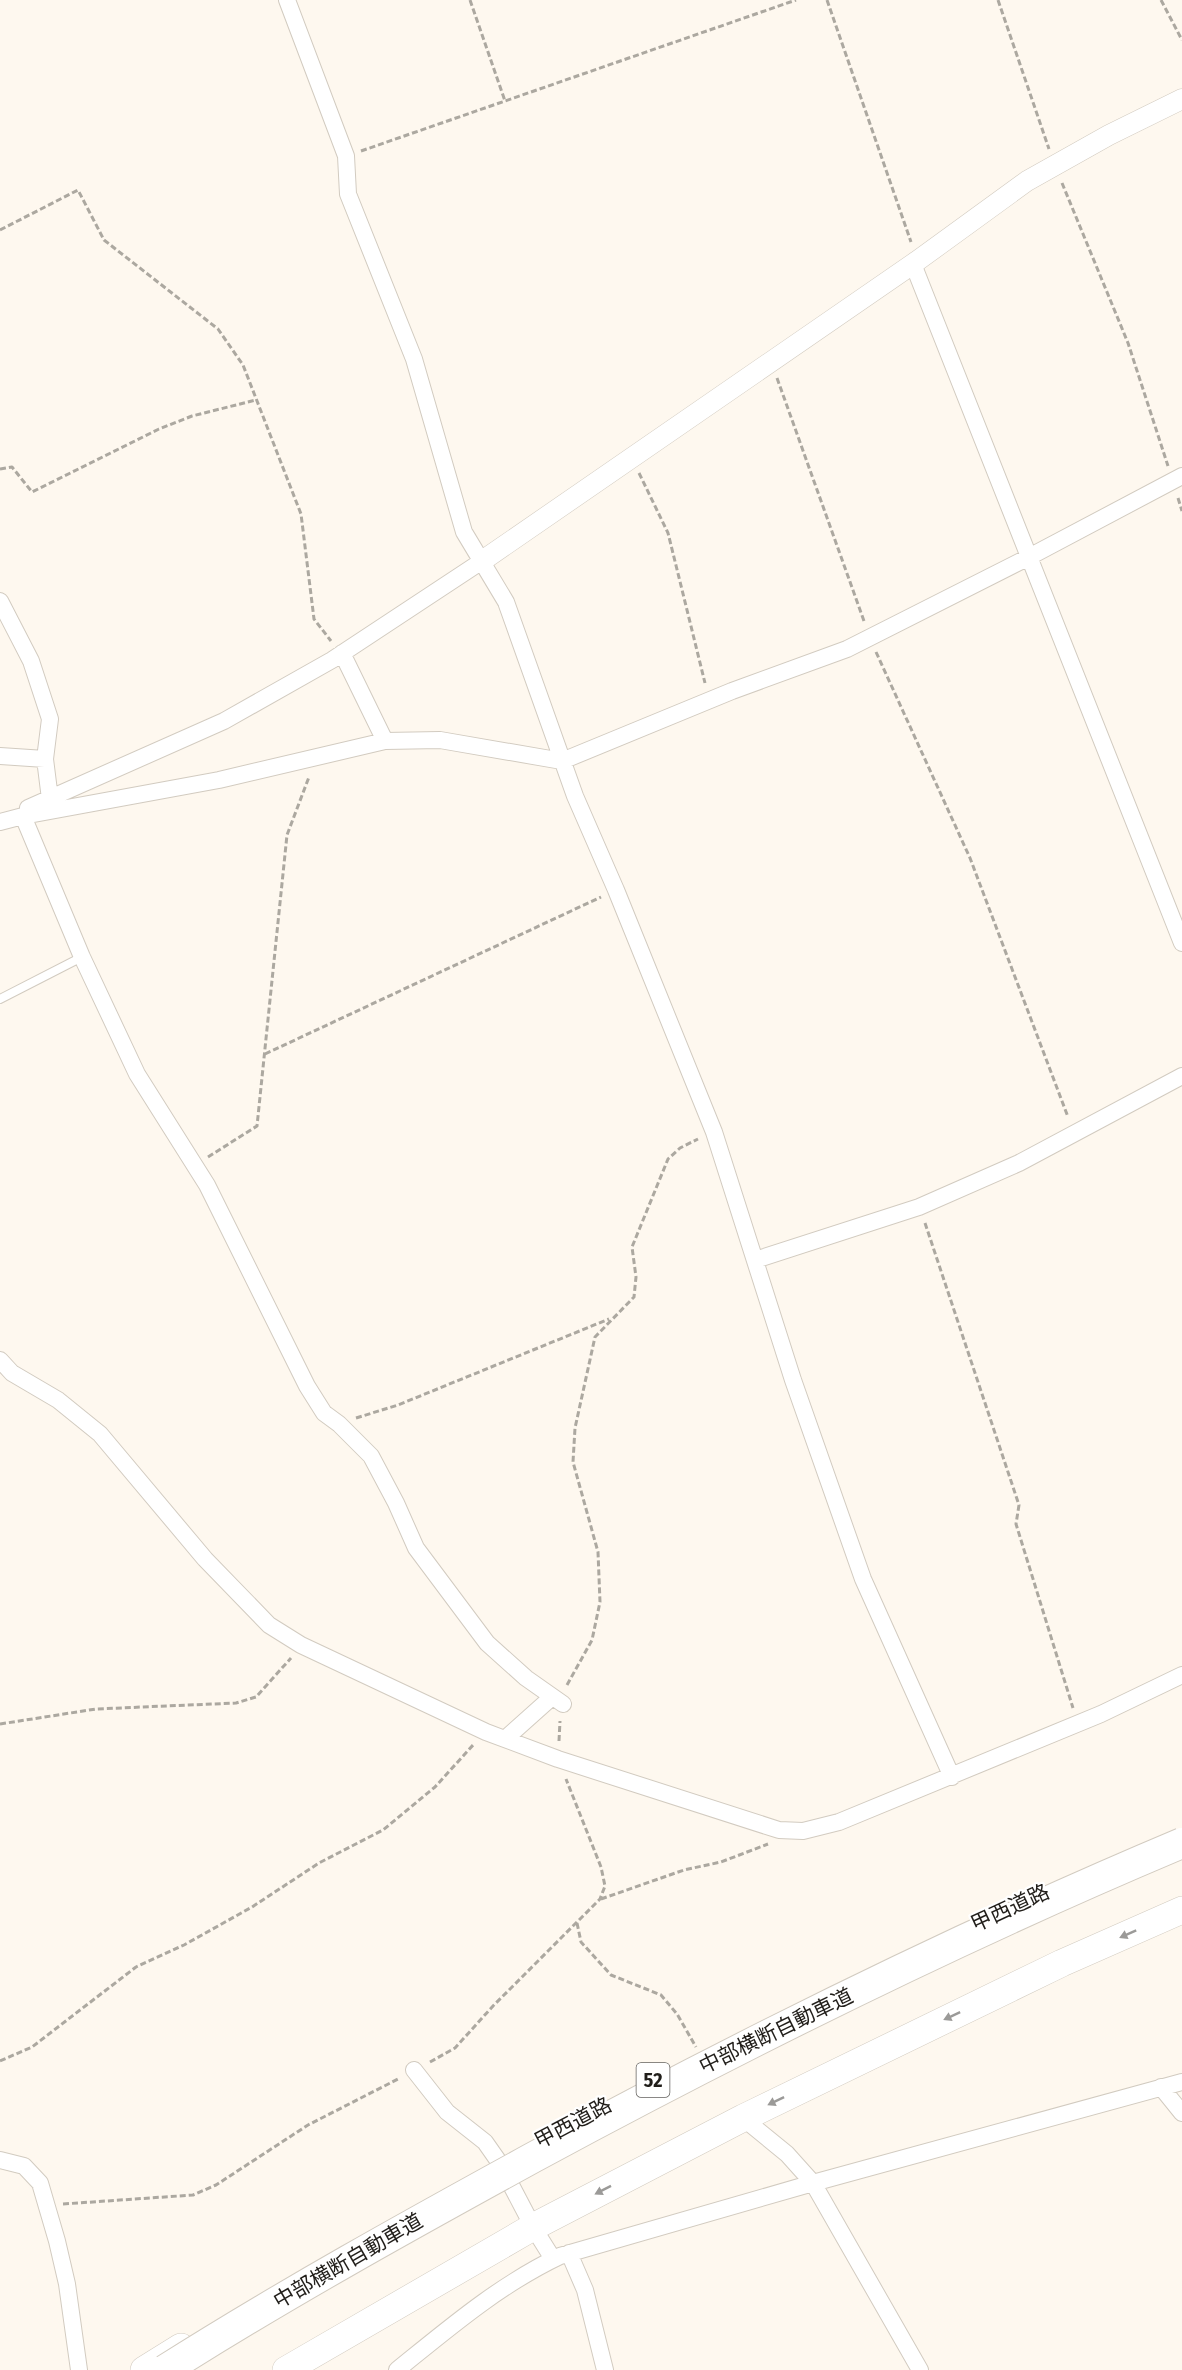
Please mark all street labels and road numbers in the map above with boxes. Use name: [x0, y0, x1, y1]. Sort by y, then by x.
street label: 甲西道路: [966, 1878, 1054, 1938]
street label: 中部横断自動車道: [695, 1982, 857, 2080]
road number: 52: [636, 2063, 670, 2097]
street label: 甲西道路: [530, 2092, 616, 2154]
street label: 中部横断自動車道: [269, 2208, 427, 2314]

